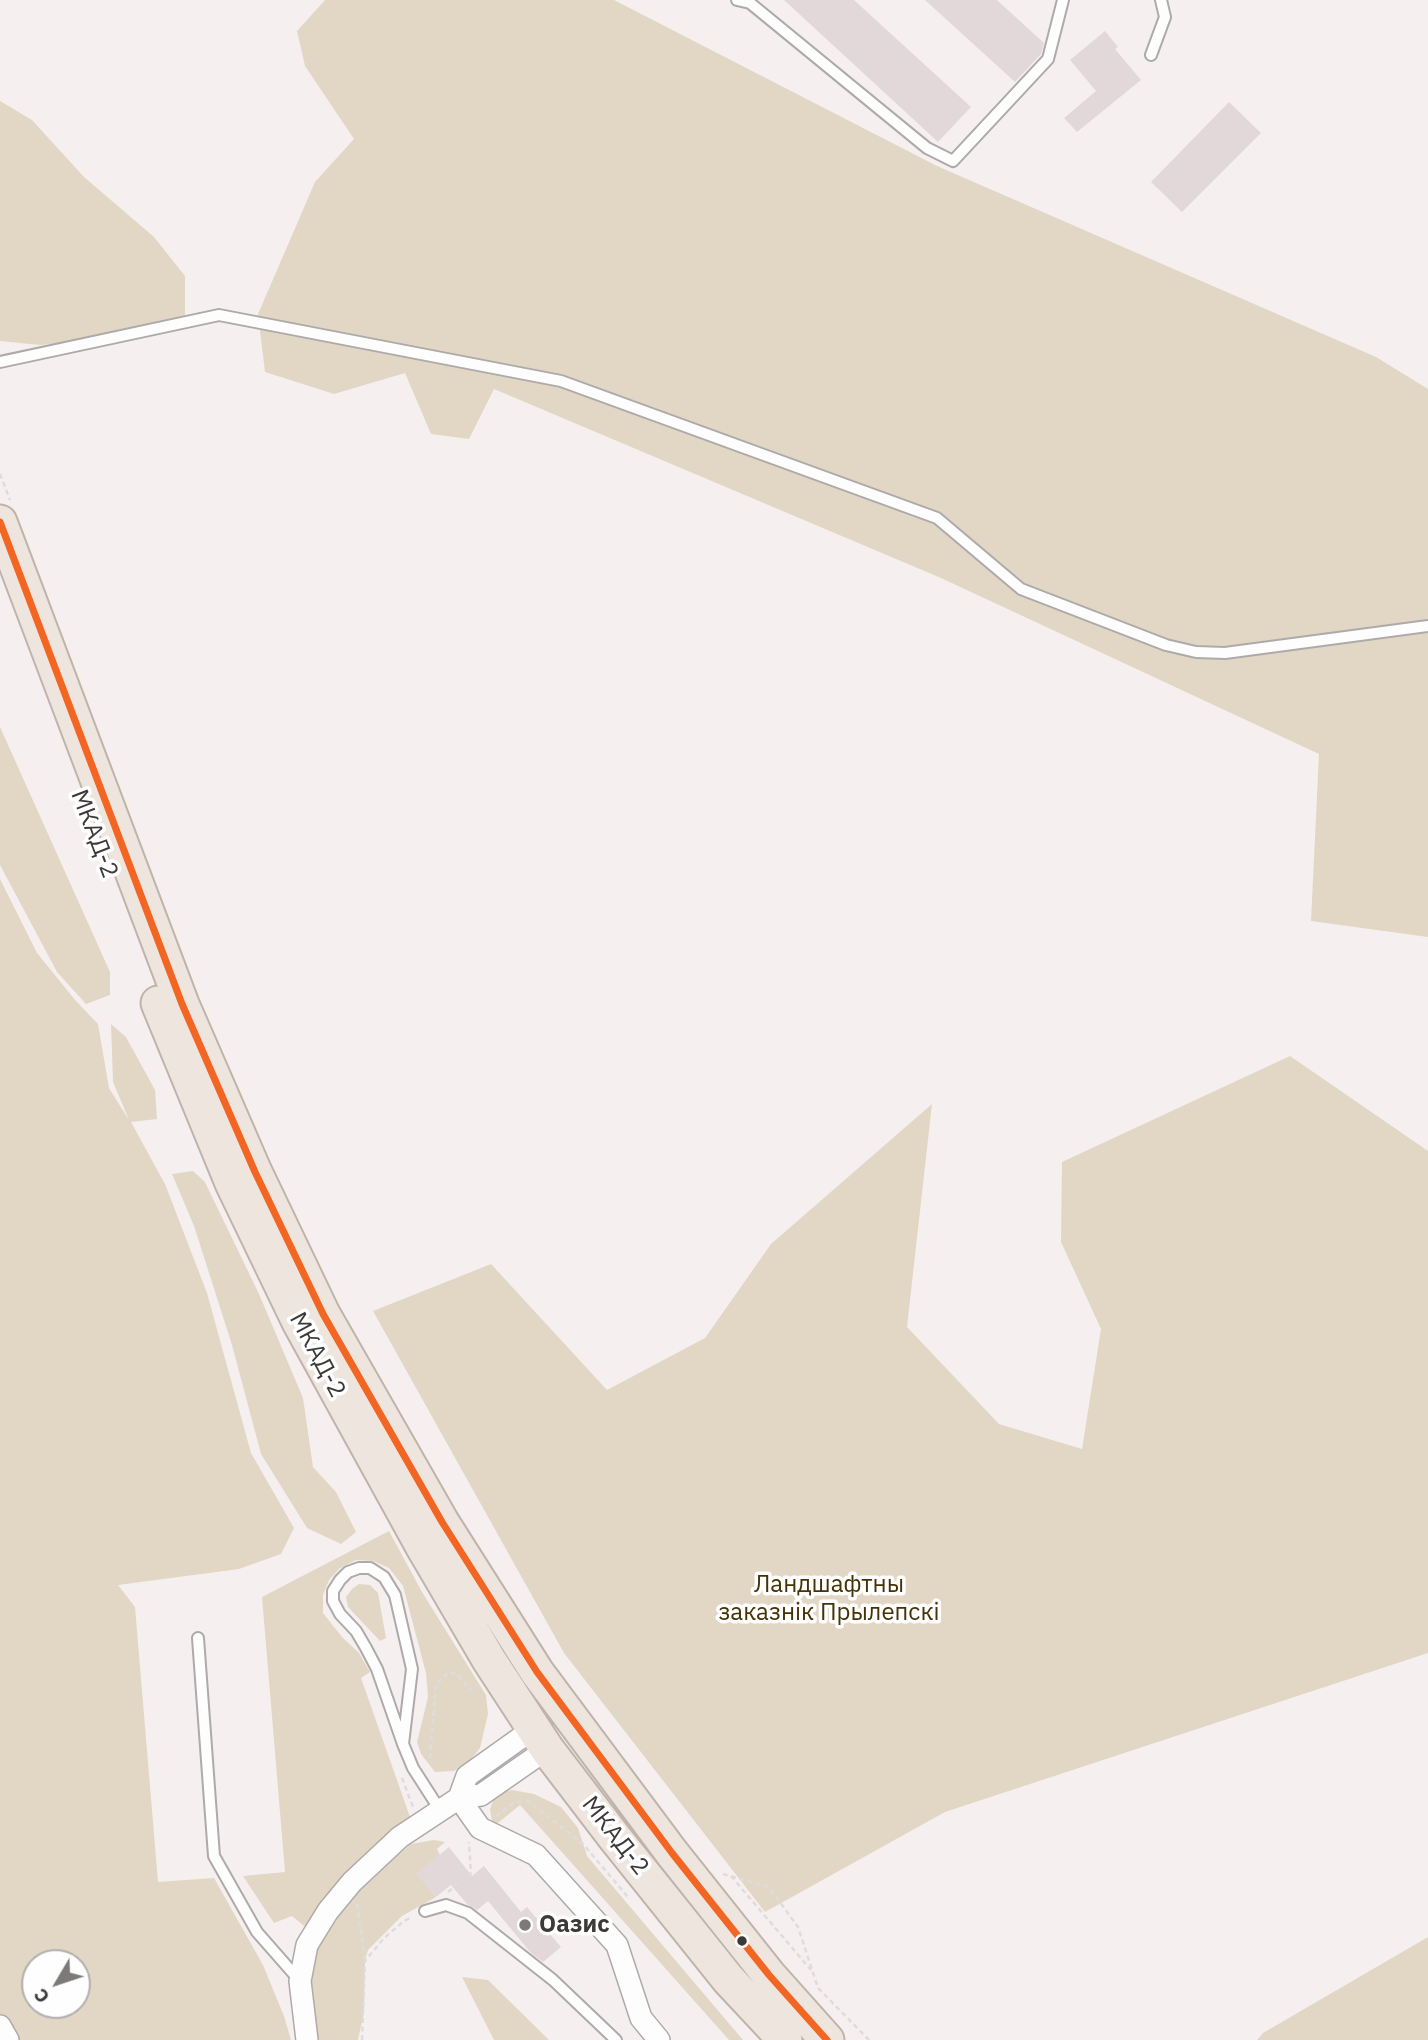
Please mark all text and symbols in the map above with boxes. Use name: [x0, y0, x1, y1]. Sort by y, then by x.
street label: МКАД-2: [64, 786, 124, 882]
street label: МКАД-2: [283, 1308, 351, 1402]
park label: Ландшафтны заказнік Прылепскі: [718, 1571, 940, 1627]
street label: МКАД-2: [575, 1791, 655, 1881]
place label: Оазис: [539, 1911, 610, 1939]
marker: Оазис: [517, 1917, 533, 1933]
unlabelled marker: [735, 1934, 749, 1948]
north arrow: [21, 1949, 91, 2019]
text: С: [28, 1984, 54, 2008]

